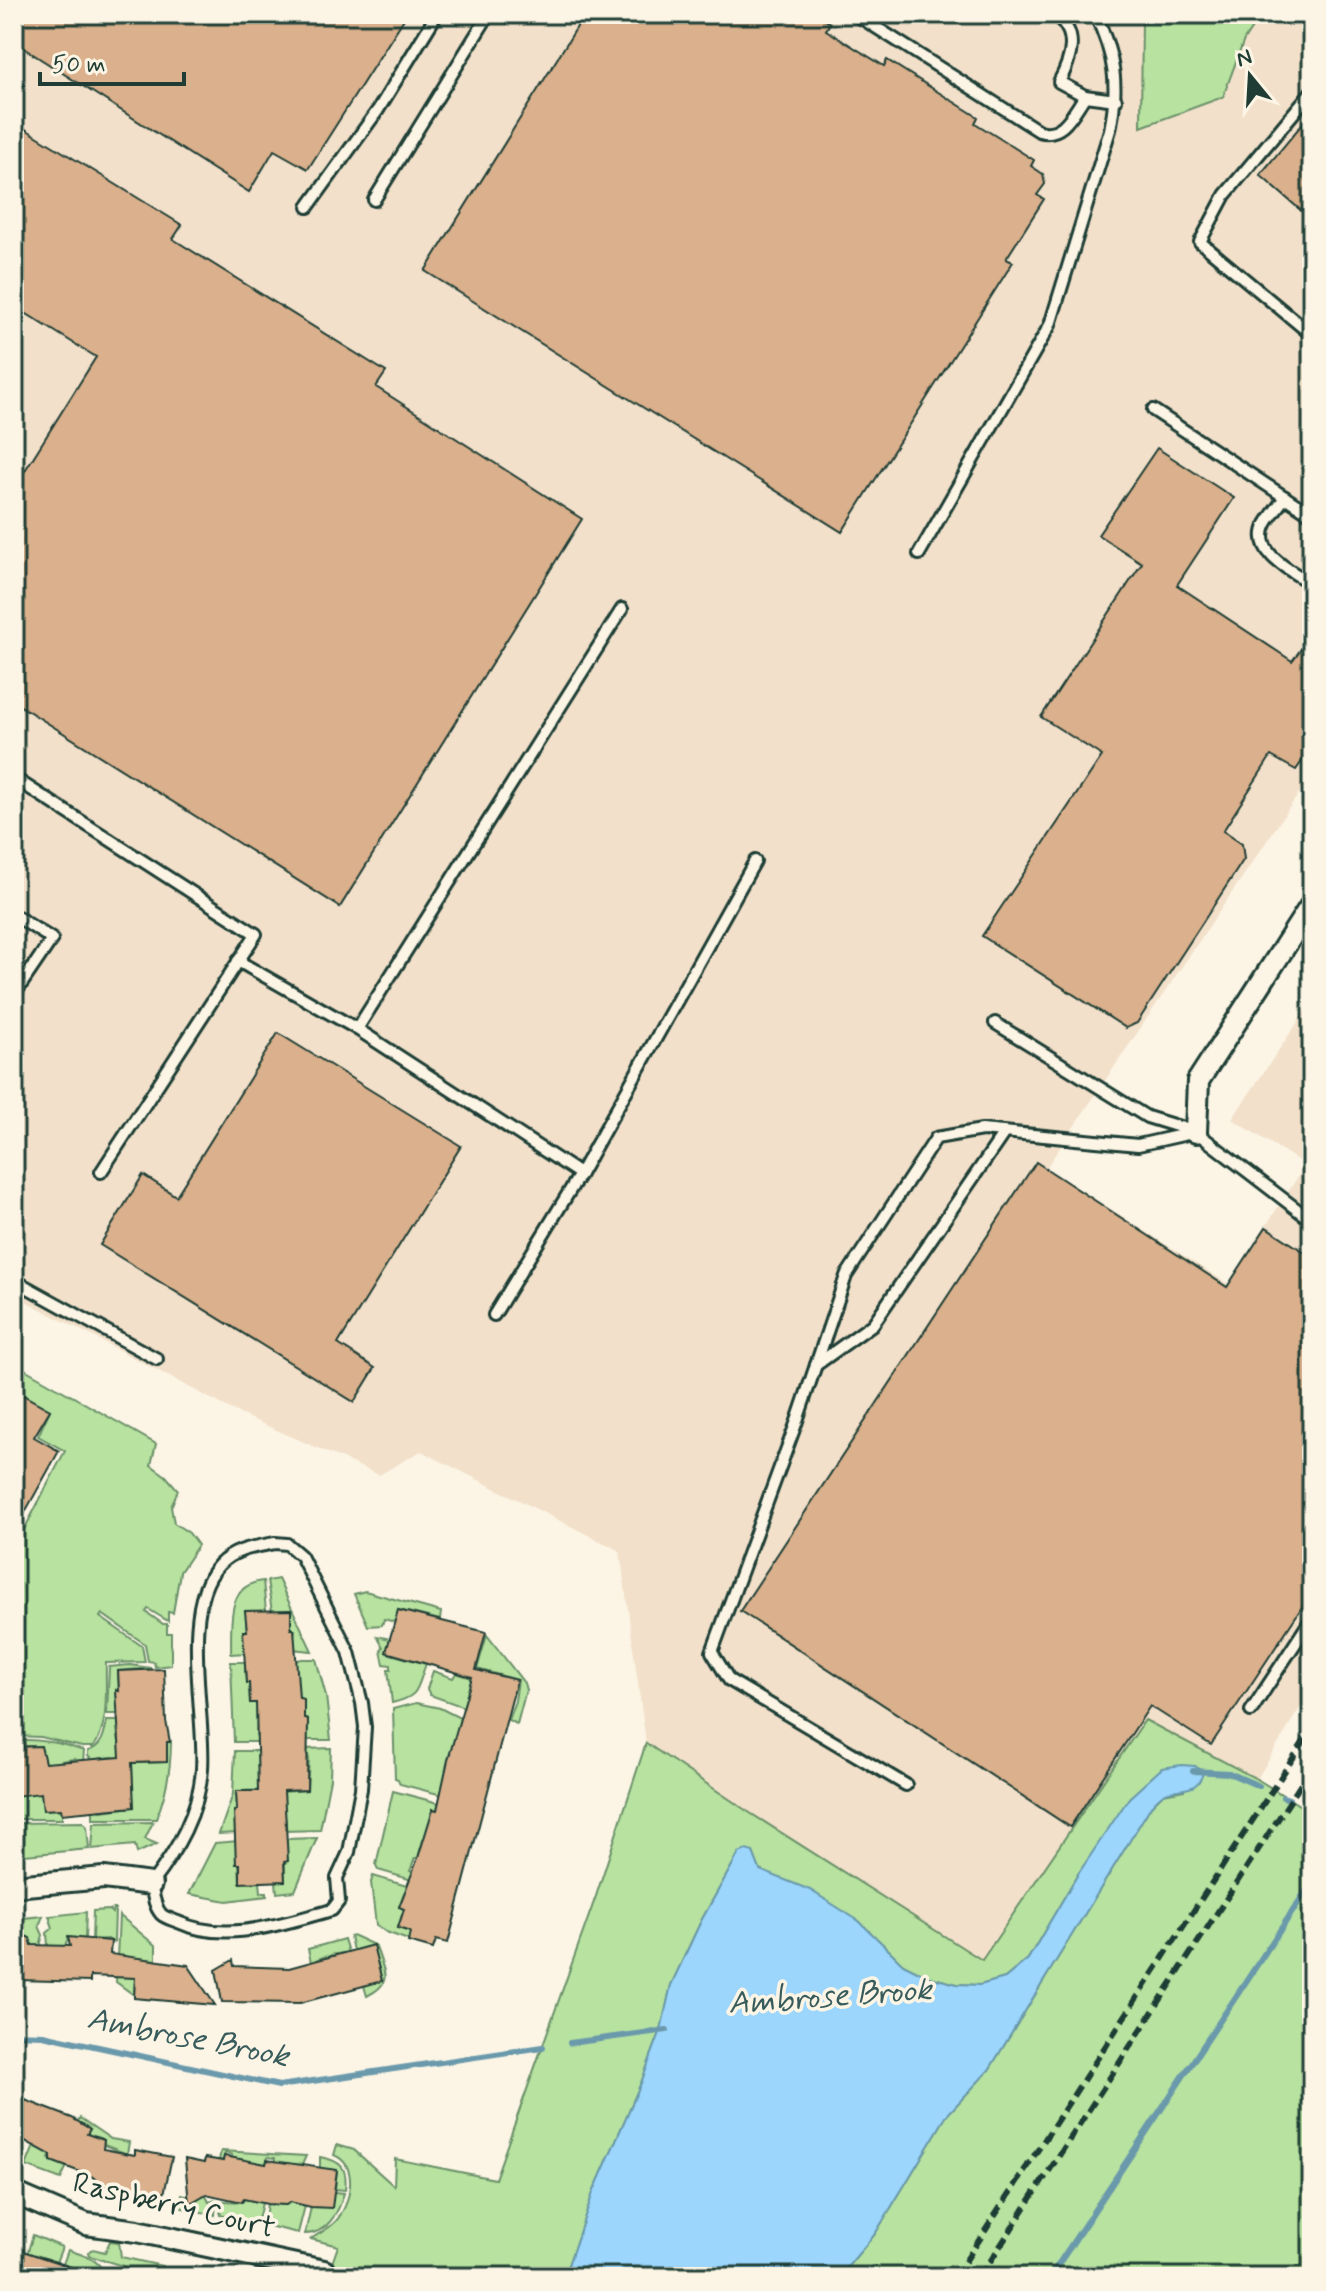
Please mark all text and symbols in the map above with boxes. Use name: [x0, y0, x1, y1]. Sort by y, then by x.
scale bar: [40, 36, 184, 86]
north arrow: [1210, 36, 1290, 116]
text: N: [1233, 43, 1256, 74]
text: 50 m: [52, 50, 106, 81]
water label: Ambrose Brook: [727, 1969, 935, 2025]
water label: Ambrose Brook: [84, 1998, 294, 2078]
street label: Raspberry Court: [69, 2164, 279, 2248]

